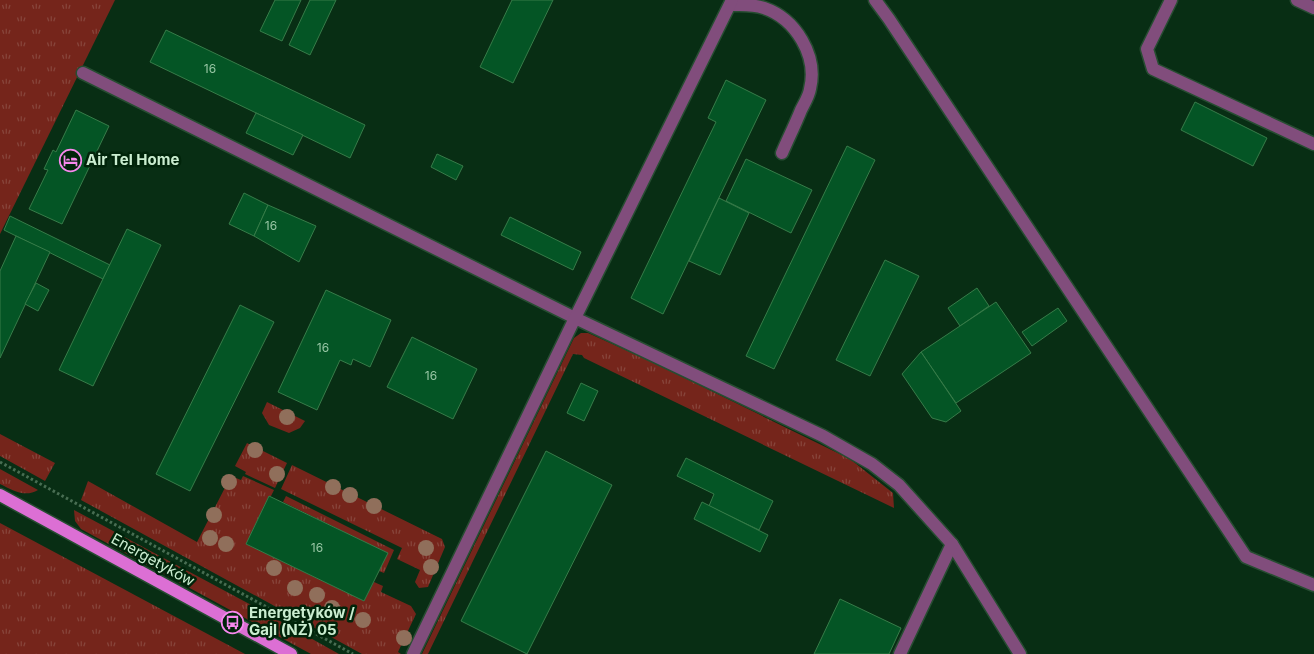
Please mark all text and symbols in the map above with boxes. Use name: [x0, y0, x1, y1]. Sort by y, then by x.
house number: 16: [204, 61, 216, 76]
hotel icon: Air Tel Home: [58, 148, 82, 172]
place label: Air Tel Home: [86, 150, 179, 169]
house number: 16: [265, 218, 277, 233]
house number: 16: [317, 340, 329, 355]
house number: 16: [425, 368, 437, 383]
street label: Energetyków: [108, 529, 198, 590]
house number: 16: [311, 540, 323, 555]
place label: Energetyków / Gajl (NŻ) 05: [249, 603, 355, 639]
bus stop icon: Energetyków / Gajl (NŻ) 05: [221, 610, 245, 634]

